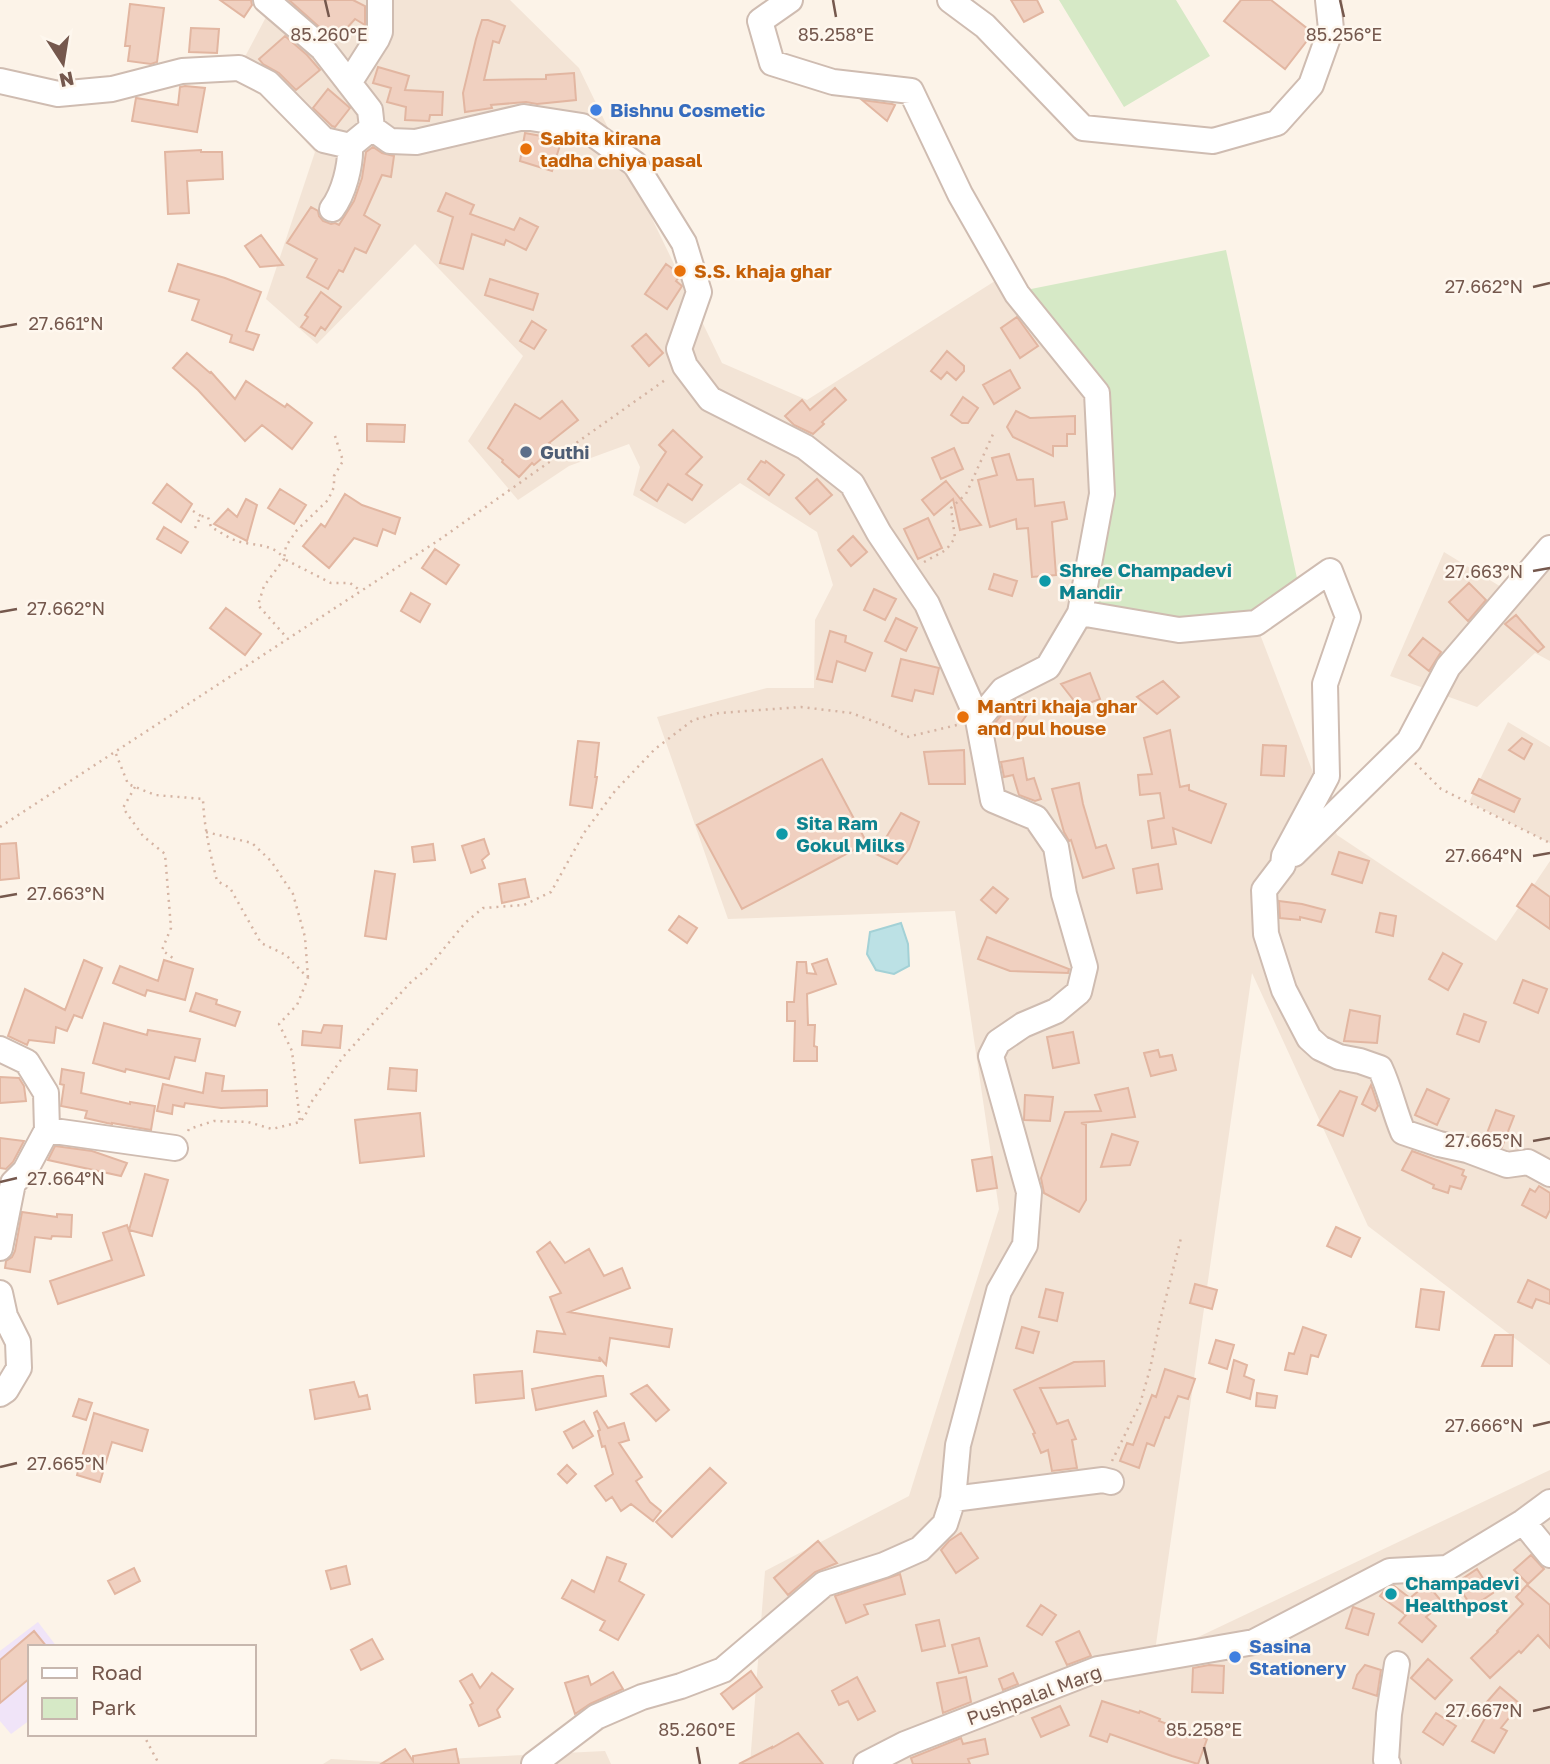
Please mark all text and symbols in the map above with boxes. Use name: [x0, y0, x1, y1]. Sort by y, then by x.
text: 85.260°E: [290, 23, 368, 45]
text: 85.258°E: [798, 23, 874, 45]
text: 85.256°E: [1306, 23, 1382, 45]
north arrow: [28, 28, 98, 98]
text: N: [57, 67, 76, 93]
place label: Bishnu Cosmetic: [610, 98, 765, 121]
marker: Bishnu Cosmetic: [588, 102, 604, 118]
place label: Sabita kirana tadha chiya pasal: [540, 126, 702, 171]
marker: Sabita kirana tadha chiya pasal: [518, 141, 534, 157]
place label: S.S. khaja ghar: [694, 259, 833, 282]
marker: S.S. khaja ghar: [672, 263, 688, 279]
text: 27.662°N: [1445, 275, 1523, 297]
text: 27.661°N: [28, 312, 104, 334]
place label: Guthi: [540, 440, 590, 463]
marker: Guthi: [518, 444, 534, 460]
place label: Shree Champadevi Mandir: [1059, 558, 1232, 603]
text: 27.663°N: [1445, 560, 1523, 582]
marker: Shree Champadevi Mandir: [1037, 573, 1053, 589]
text: 27.662°N: [27, 597, 105, 619]
place label: Mantri khaja ghar and pul house: [977, 694, 1138, 739]
marker: Mantri khaja ghar and pul house: [955, 709, 971, 725]
place label: Sita Ram Gokul Milks: [796, 811, 905, 856]
marker: Sita Ram Gokul Milks: [774, 826, 790, 842]
text: 27.664°N: [1445, 844, 1523, 866]
text: 27.663°N: [27, 882, 105, 904]
text: 27.665°N: [1445, 1129, 1523, 1151]
text: 27.664°N: [27, 1167, 105, 1189]
text: 27.666°N: [1445, 1414, 1523, 1436]
text: 27.665°N: [27, 1452, 105, 1474]
place label: Champadevi Healthpost: [1405, 1571, 1519, 1616]
marker: Champadevi Healthpost: [1383, 1586, 1399, 1602]
place label: Sasina Stationery: [1249, 1634, 1347, 1679]
legend: [28, 1645, 256, 1736]
marker: Sasina Stationery: [1227, 1649, 1243, 1665]
text: Road: [91, 1659, 142, 1685]
street label: Pushpalal Marg: [963, 1659, 1104, 1730]
text: Park: [91, 1694, 137, 1720]
text: 27.667°N: [1445, 1699, 1523, 1721]
text: 85.260°E: [658, 1718, 736, 1740]
text: 85.258°E: [1166, 1718, 1242, 1740]

